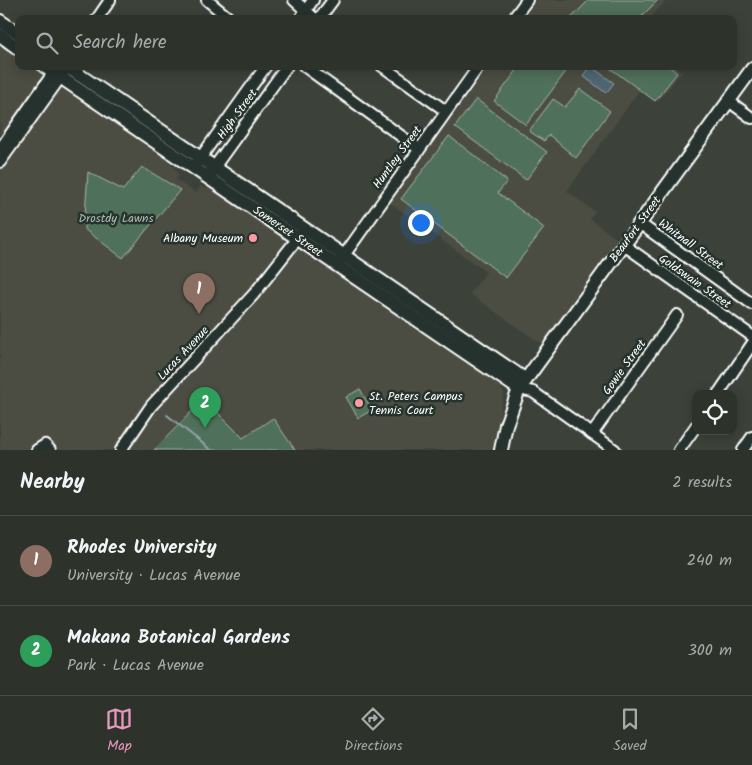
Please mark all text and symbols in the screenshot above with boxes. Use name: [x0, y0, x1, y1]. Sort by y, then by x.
search box: [15, 15, 737, 70]
text: Search here: [73, 28, 167, 58]
icon: search: [33, 29, 61, 57]
street label: High Street: [213, 85, 262, 143]
street label: Huntley Street: [368, 121, 427, 193]
street label: Beaufort Street: [605, 192, 666, 267]
street label: Somerset Street: [249, 201, 327, 262]
park label: Drostdy Lawns: [78, 209, 154, 228]
your location: [408, 210, 434, 236]
street label: Whitnall Street: [654, 214, 728, 275]
place label: Albany Museum: [163, 229, 243, 248]
marker: Albany Museum: [247, 232, 259, 244]
street label: Goldswain Street: [654, 249, 735, 314]
pin: 1: [183, 273, 215, 314]
street label: Lucas Avenue: [153, 321, 214, 385]
street label: Gowie Street: [598, 335, 651, 399]
pin: 2: [189, 387, 221, 428]
place label: St. Peters Campus Tennis Court: [369, 387, 463, 420]
map controls: [692, 390, 737, 435]
button: locate: [692, 390, 737, 435]
marker: St. Peters Campus Tennis Court: [353, 397, 365, 409]
text: Nearby: [20, 466, 85, 499]
text: 2 results: [672, 470, 732, 495]
text: Rhodes University: [67, 533, 217, 563]
text: 1: [34, 548, 38, 573]
text: 240 m: [687, 548, 732, 573]
text: University · Lucas Avenue: [67, 563, 241, 588]
text: Makana Botanical Gardens: [67, 623, 290, 653]
text: 2: [31, 638, 41, 663]
text: 300 m: [688, 638, 732, 663]
text: Park · Lucas Avenue: [67, 653, 204, 678]
tab: Map: [105, 705, 133, 757]
tab: Directions: [344, 705, 402, 757]
tab: Saved: [613, 705, 647, 757]

